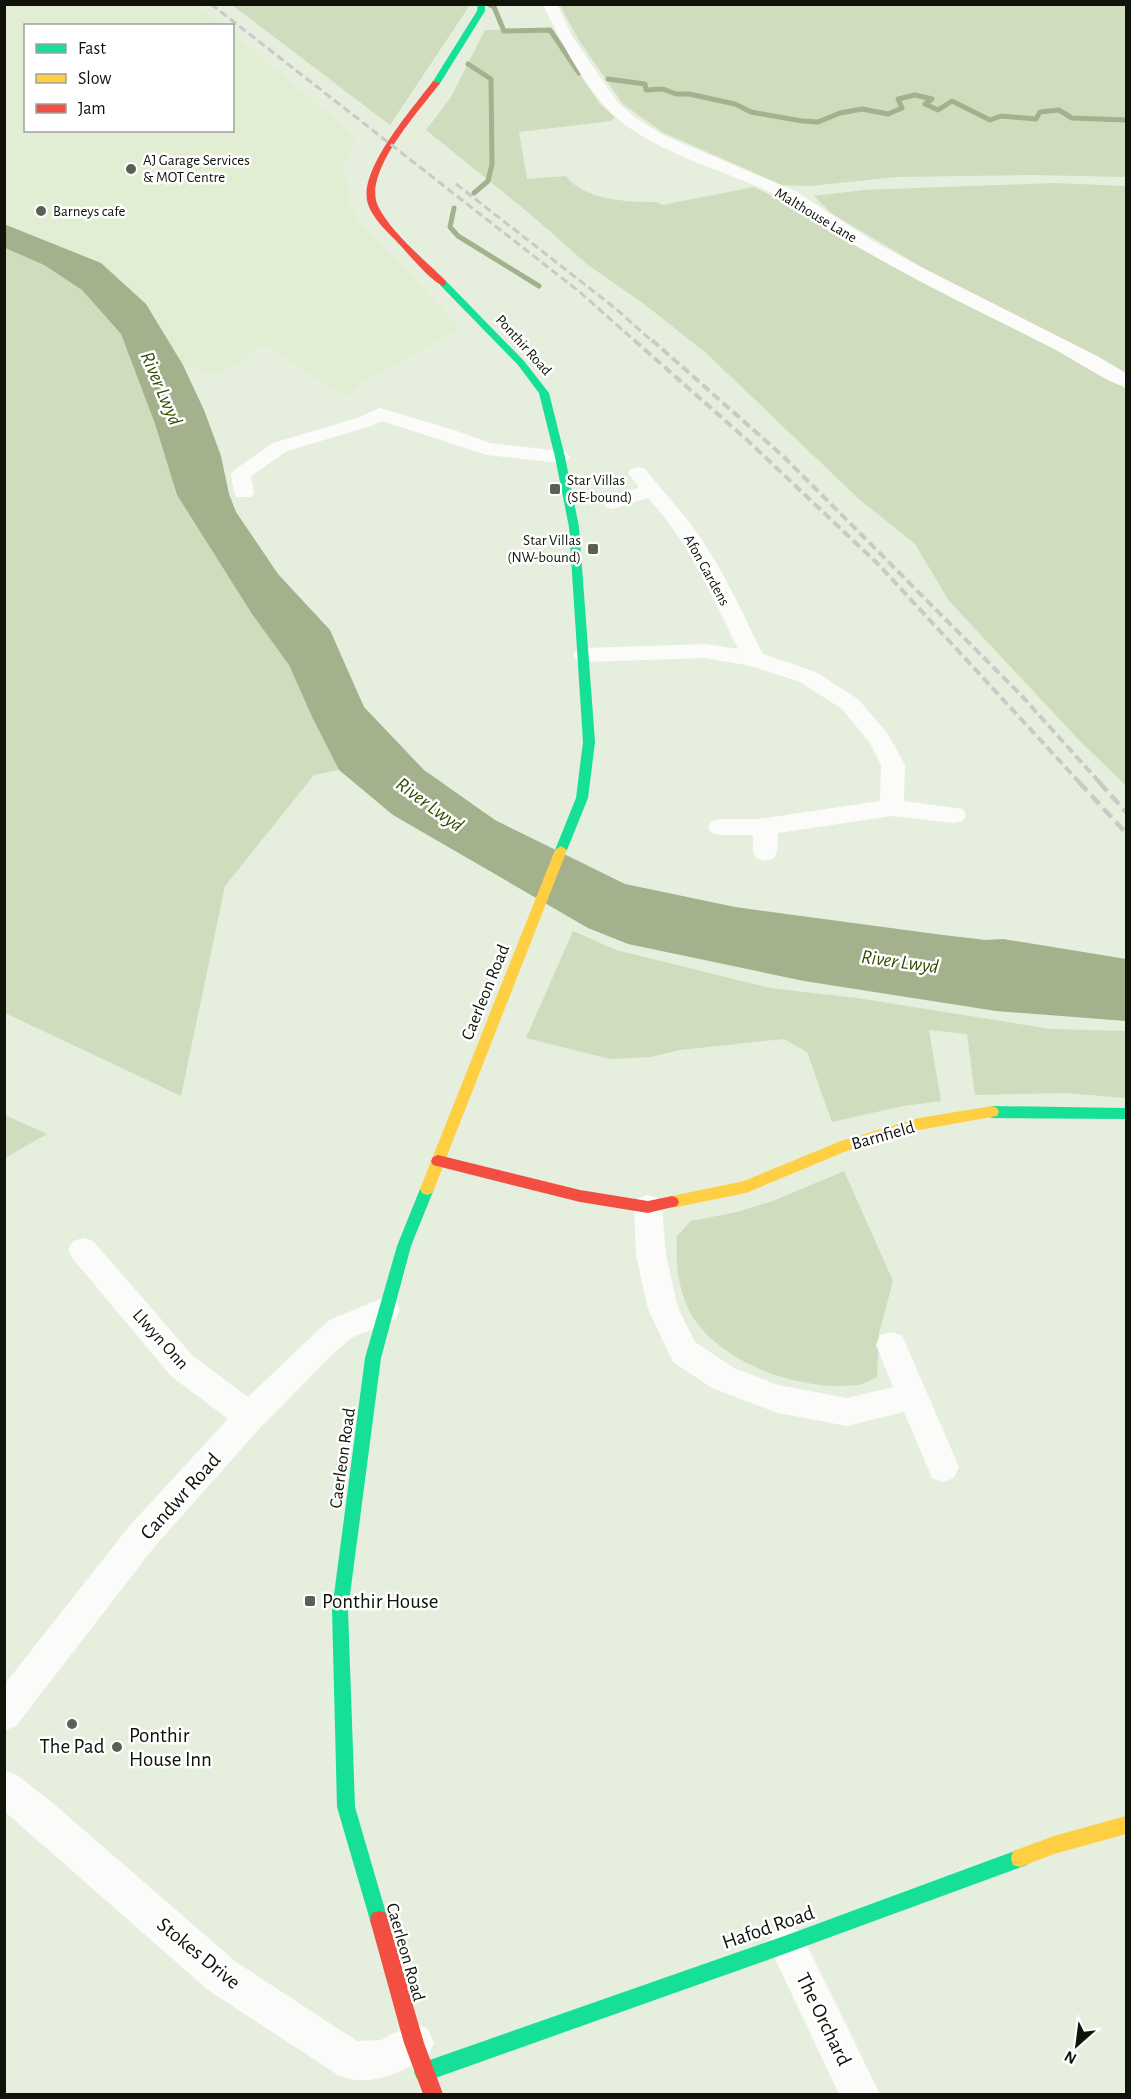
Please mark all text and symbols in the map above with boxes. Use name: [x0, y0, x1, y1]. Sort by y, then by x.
legend: [24, 24, 234, 132]
text: Fast: [78, 40, 106, 58]
text: Slow: [78, 70, 111, 88]
text: Jam: [78, 100, 106, 118]
place label: AJ Garage Services & MOT Centre: [143, 153, 250, 185]
marker: AJ Garage Services & MOT Centre: [124, 162, 138, 176]
street label: Malthouse Lane: [772, 185, 859, 246]
marker: Barneys cafe: [34, 204, 48, 218]
place label: Barneys cafe: [53, 204, 125, 219]
street label: Ponthir Road: [493, 312, 555, 379]
water label: River Lwyd: [137, 349, 186, 428]
place label: Star Villas (SE-bound): [567, 473, 632, 505]
marker: Star Villas (SE-bound): [548, 482, 562, 496]
street label: Afon Gardens: [681, 532, 732, 608]
place label: Star Villas (NW-bound): [507, 533, 581, 565]
marker: Star Villas (NW-bound): [586, 542, 600, 556]
water label: River Lwyd: [392, 774, 467, 836]
street label: Caerleon Road: [459, 942, 513, 1043]
water label: River Lwyd: [860, 947, 940, 977]
street label: Barnfield: [850, 1118, 917, 1154]
street label: Llwyn Onn: [129, 1306, 192, 1373]
street label: Caerleon Road: [327, 1407, 359, 1510]
street label: Candwr Road: [136, 1449, 224, 1544]
place label: Ponthir House: [322, 1591, 438, 1612]
marker: Ponthir House: [303, 1594, 317, 1608]
marker: The Pad: [65, 1717, 79, 1731]
place label: Ponthir House Inn: [129, 1725, 212, 1770]
place label: The Pad: [39, 1736, 105, 1757]
marker: Ponthir House Inn: [110, 1740, 124, 1754]
street label: Caerleon Road: [382, 1901, 428, 2003]
street label: Hafod Road: [719, 1902, 817, 1953]
street label: Stokes Drive: [153, 1914, 244, 1993]
street label: The Orchard: [792, 1970, 855, 2069]
north arrow: [1047, 2015, 1107, 2075]
text: N: [1062, 2048, 1079, 2067]

